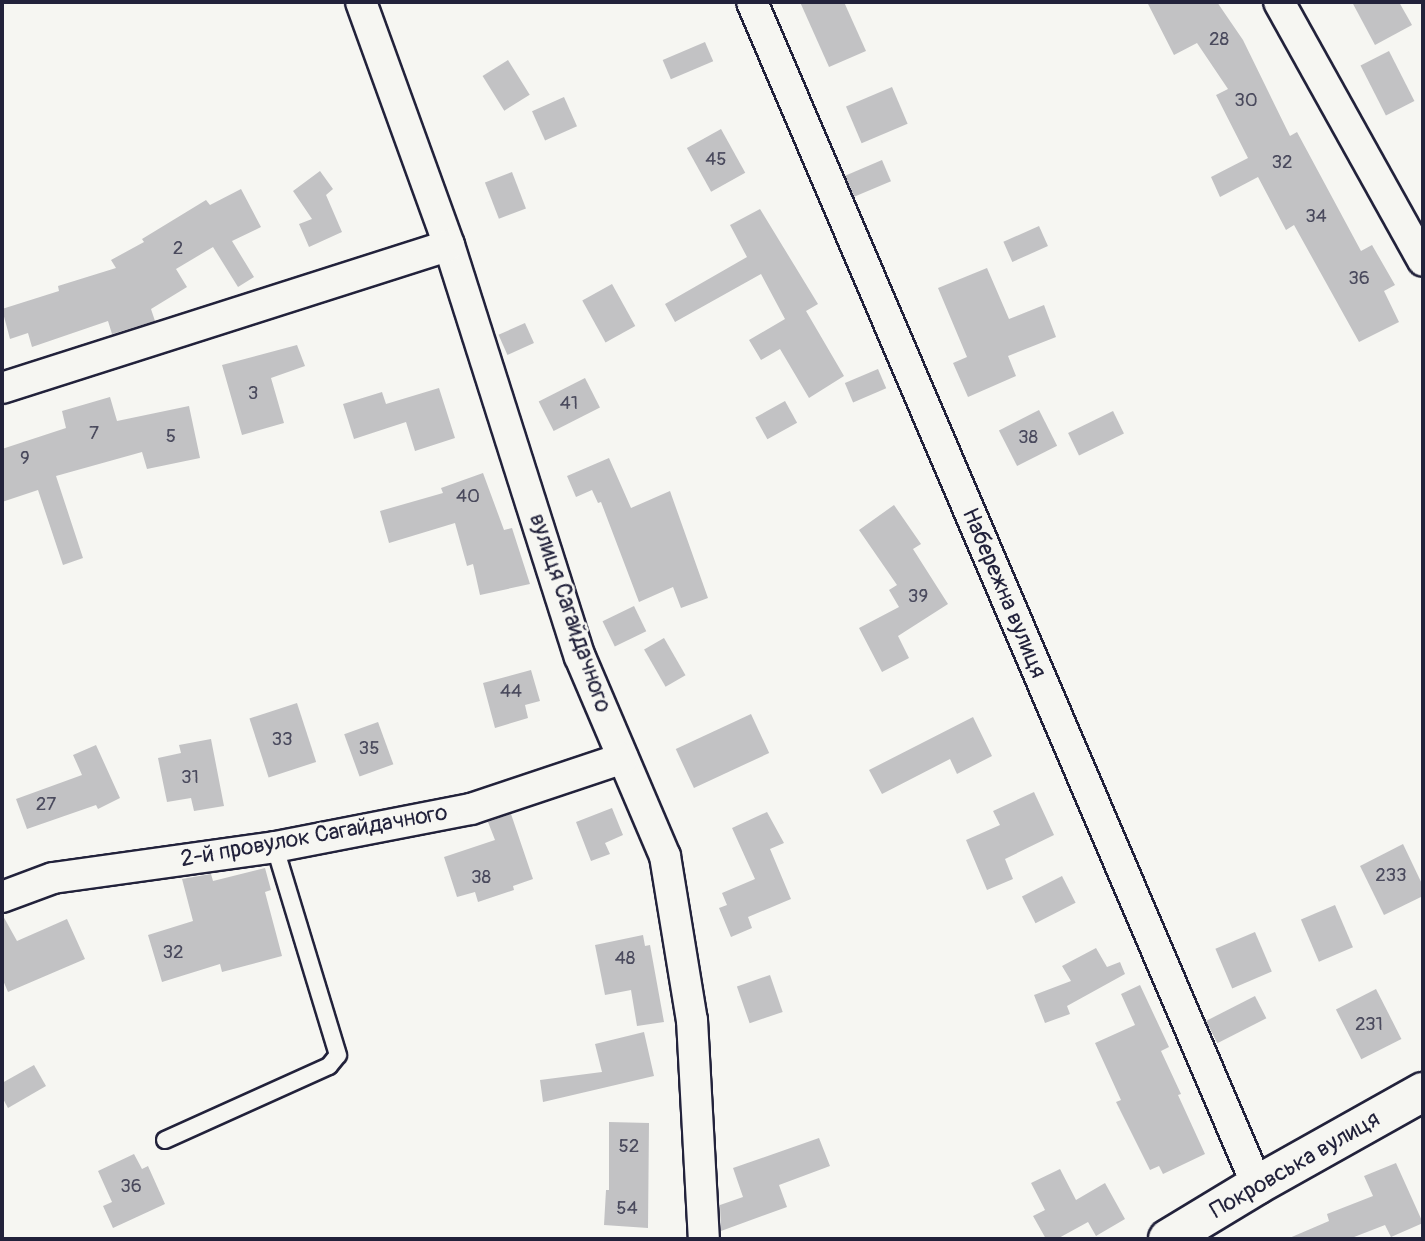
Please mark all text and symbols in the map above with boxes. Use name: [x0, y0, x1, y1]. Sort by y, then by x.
house number: 28: [1209, 29, 1229, 51]
house number: 30: [1234, 90, 1258, 112]
house number: 45: [705, 149, 727, 171]
house number: 32: [1271, 152, 1293, 174]
house number: 34: [1305, 206, 1327, 228]
house number: 2: [173, 238, 183, 260]
house number: 36: [1348, 268, 1370, 290]
house number: 3: [248, 383, 258, 405]
house number: 41: [560, 393, 578, 415]
house number: 7: [89, 423, 99, 445]
house number: 5: [166, 426, 176, 448]
house number: 38: [1018, 427, 1038, 449]
house number: 9: [20, 448, 30, 470]
house number: 40: [456, 486, 480, 508]
street label: Набережна вулиця: [956, 504, 1052, 682]
street label: вулиця Сагайдачного: [523, 510, 617, 716]
house number: 39: [908, 586, 928, 608]
house number: 44: [500, 681, 522, 703]
house number: 33: [271, 729, 293, 751]
house number: 35: [359, 738, 379, 760]
house number: 31: [181, 767, 199, 789]
house number: 27: [36, 794, 56, 816]
street label: 2-й провулок Сагайдачного: [178, 799, 450, 873]
house number: 233: [1375, 865, 1407, 887]
house number: 38: [471, 867, 491, 889]
house number: 32: [162, 942, 184, 964]
house number: 48: [615, 948, 635, 970]
house number: 231: [1355, 1014, 1383, 1036]
street label: Покровська вулиця: [1205, 1105, 1385, 1225]
house number: 52: [619, 1136, 639, 1158]
house number: 36: [120, 1176, 142, 1198]
house number: 54: [616, 1198, 638, 1220]

